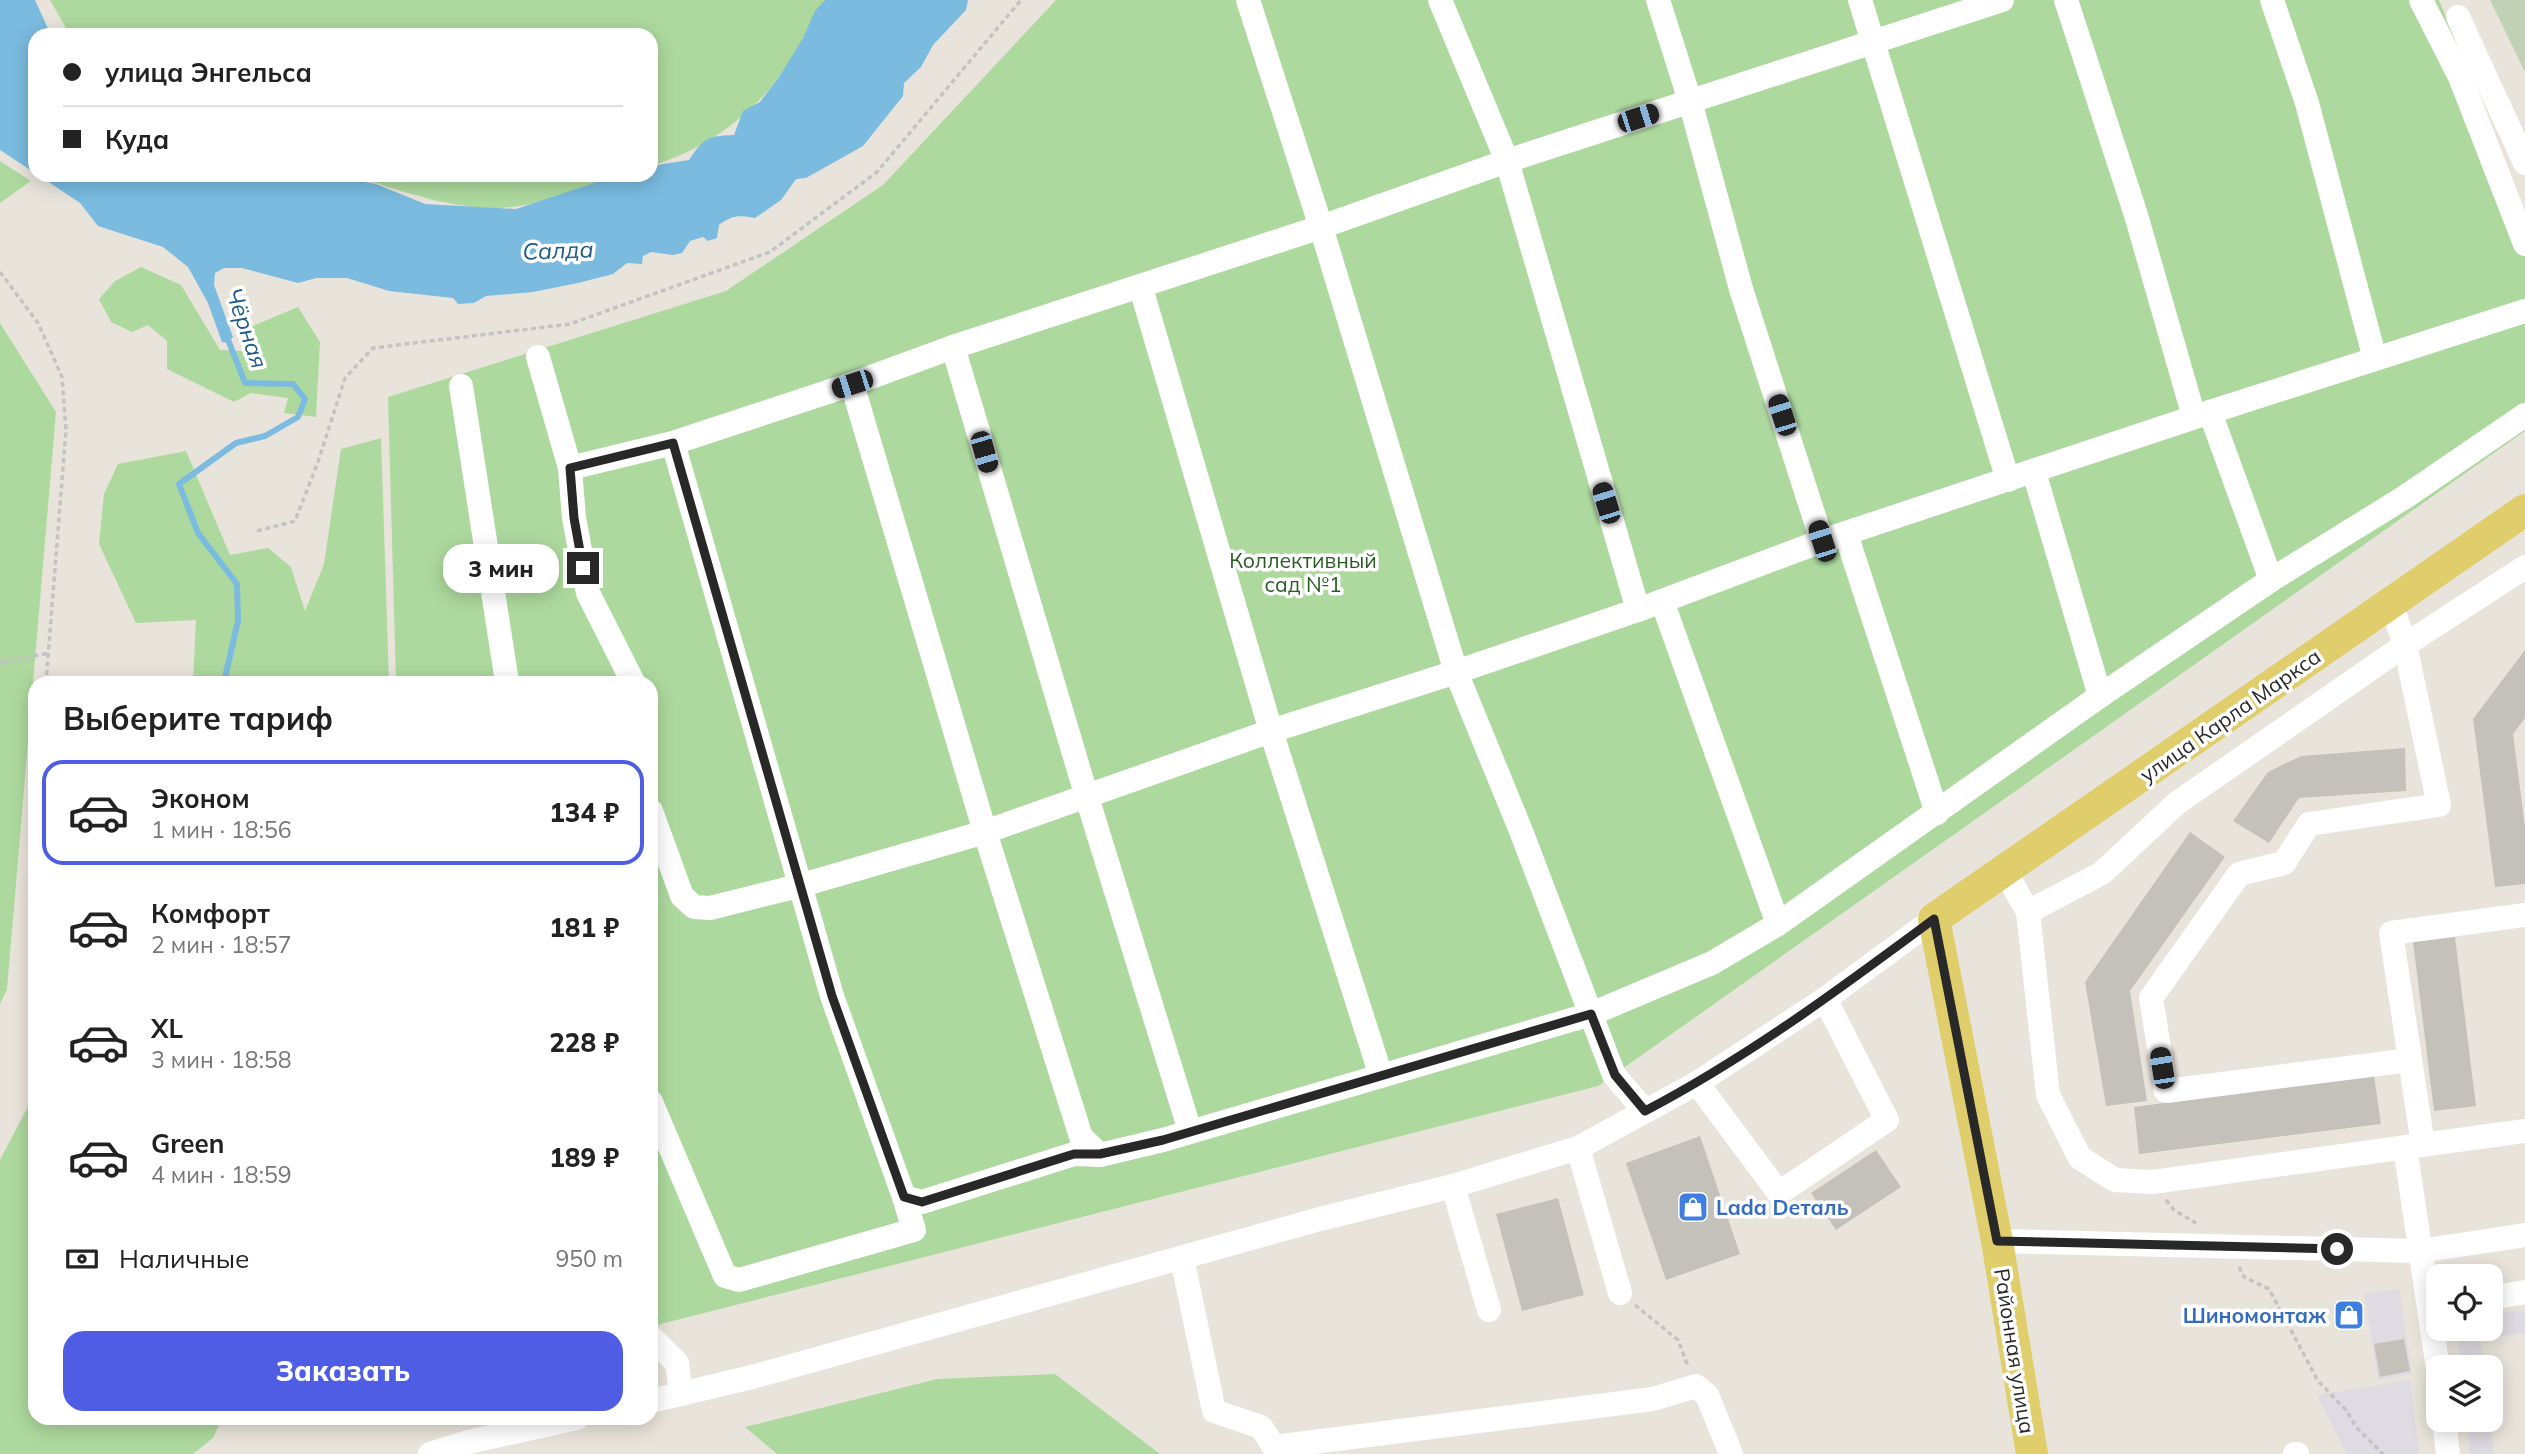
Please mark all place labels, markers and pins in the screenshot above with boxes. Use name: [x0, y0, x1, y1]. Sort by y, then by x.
shop icon: Lada Dеталь: [1676, 1190, 1710, 1224]
place label: Lada Dеталь: [1716, 1194, 1849, 1220]
shop icon: Шиномонтаж: [2332, 1298, 2366, 1332]
place label: Шиномонтаж: [2183, 1302, 2326, 1328]

